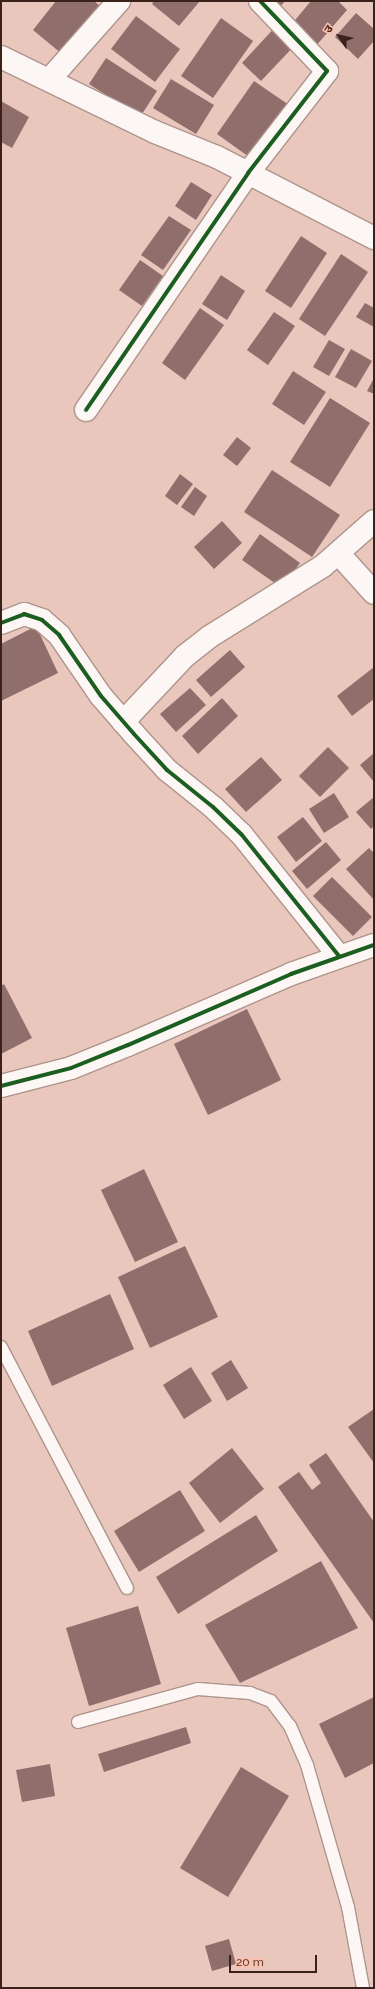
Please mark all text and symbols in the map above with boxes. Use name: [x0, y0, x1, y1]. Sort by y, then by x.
north arrow: [319, 16, 359, 56]
text: उ: [321, 23, 336, 35]
scale bar: [231, 1947, 319, 1973]
text: 20 m: [236, 1955, 264, 1969]

